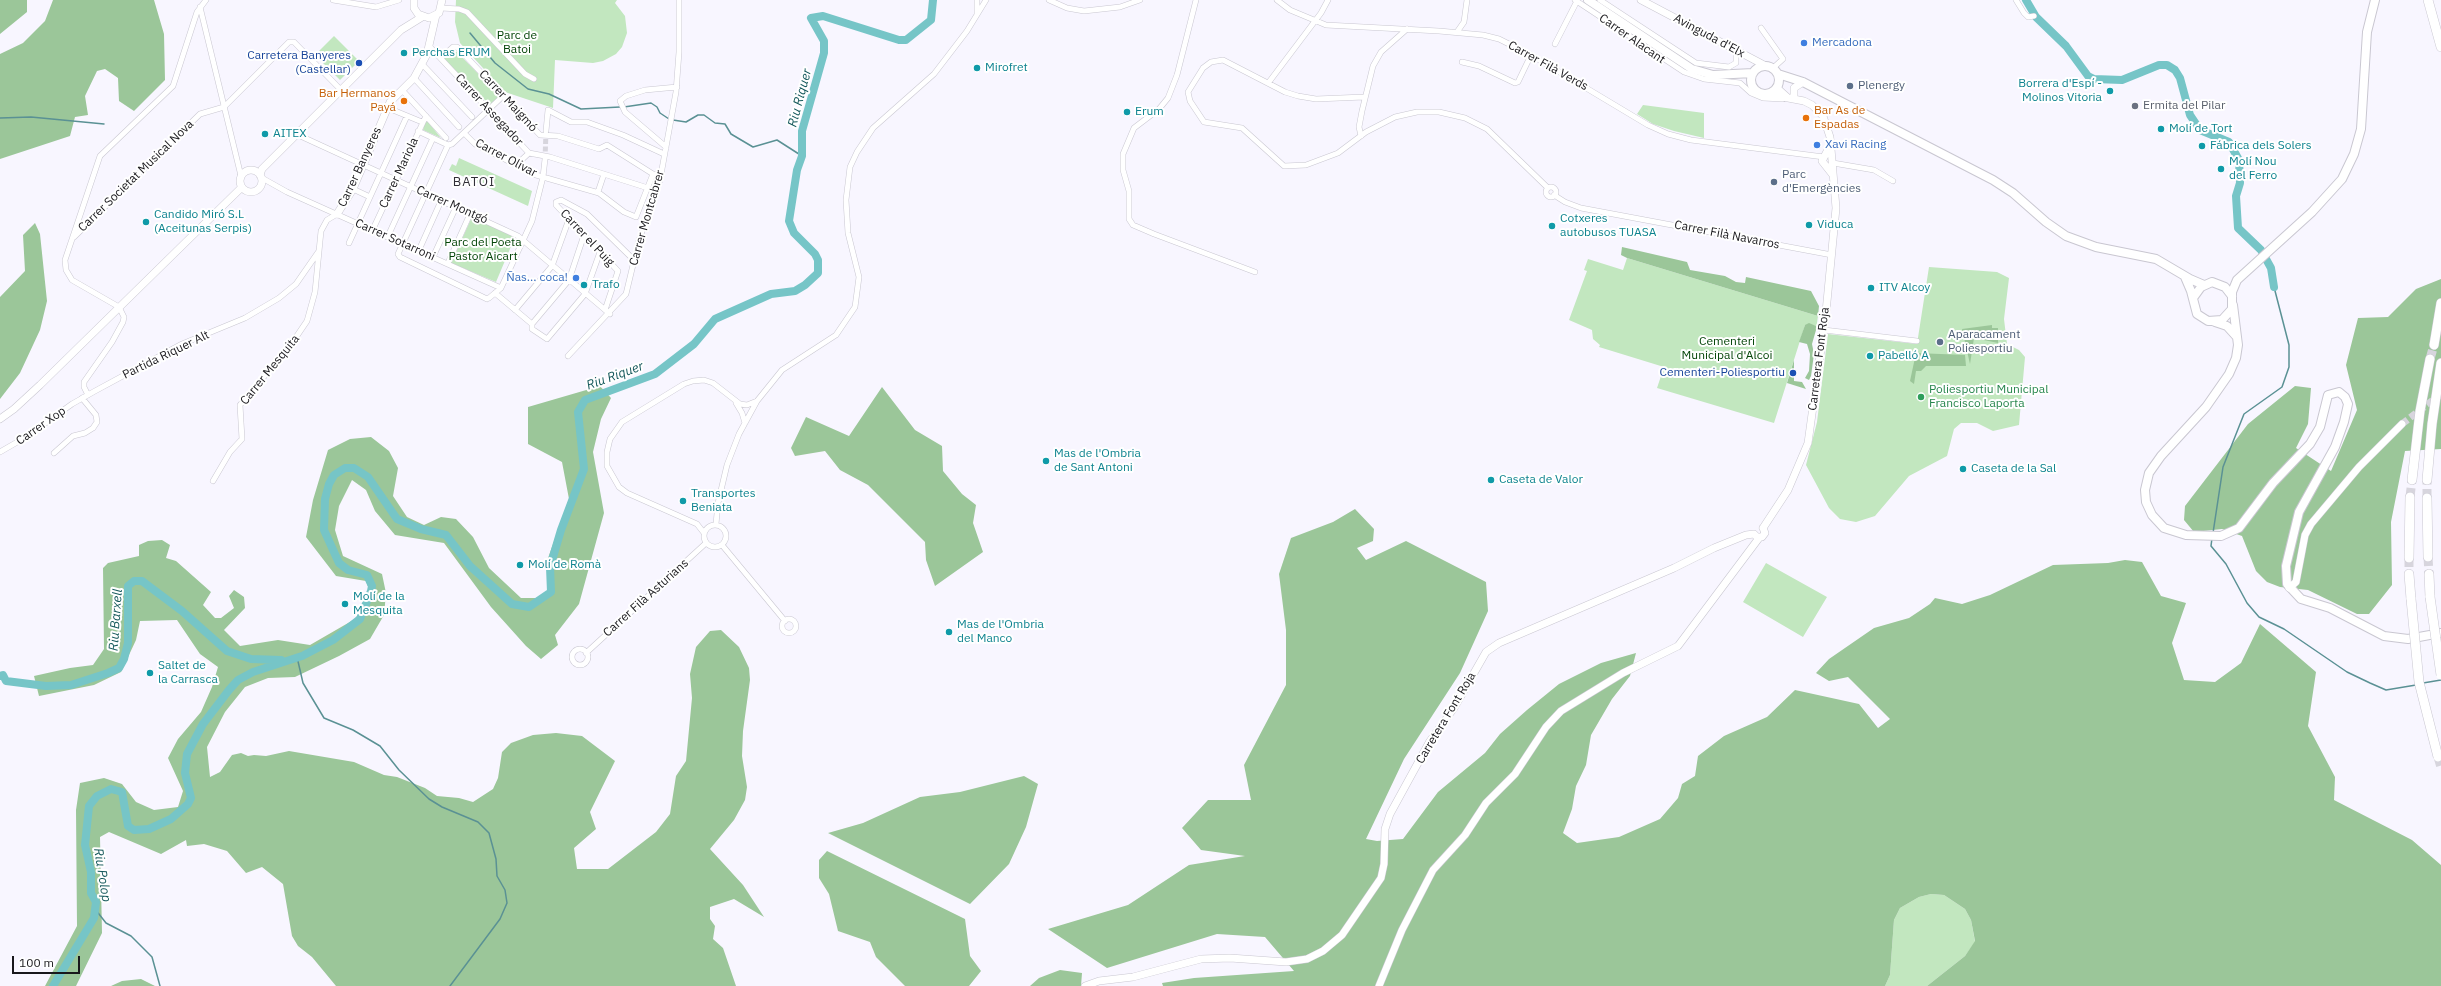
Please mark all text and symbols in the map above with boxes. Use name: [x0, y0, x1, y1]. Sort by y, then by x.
street label: Carrer Alacant: [1596, 11, 1668, 67]
street label: Avinguda d'Elx: [1671, 11, 1747, 61]
park label: Parc de Batoi: [497, 29, 537, 57]
place label: Mercadona: [1812, 36, 1872, 50]
street label: Carrer Filà Verds: [1505, 38, 1591, 94]
marker: Mercadona: [1799, 38, 1809, 48]
place label: Perchas ERUM: [412, 46, 490, 60]
marker: Perchas ERUM: [399, 48, 409, 58]
place label: Carretera Banyeres (Castellar): [247, 49, 351, 77]
marker: Carretera Banyeres (Castellar): [354, 58, 364, 68]
place label: Mirofret: [985, 61, 1028, 75]
marker: Mirofret: [972, 63, 982, 73]
street label: Carrer Maigmó: [476, 67, 540, 135]
water label: Riu Riquer: [785, 67, 815, 129]
street label: Carrer Assegador: [452, 71, 526, 149]
place label: Borrera d'Espí - Molinos Vitoria: [2018, 77, 2102, 105]
place label: Plenergy: [1858, 79, 1905, 93]
marker: Plenergy: [1845, 81, 1855, 91]
marker: Borrera d'Espí - Molinos Vitoria: [2105, 86, 2115, 96]
place label: Bar Hermanos Payá: [319, 87, 396, 115]
marker: Bar Hermanos Payá: [399, 96, 409, 106]
place label: Ermita del Pilar: [2143, 99, 2225, 113]
marker: Ermita del Pilar: [2130, 101, 2140, 111]
place label: Bar As de Espadas: [1814, 104, 1865, 132]
place label: Erum: [1135, 105, 1164, 119]
marker: Erum: [1122, 107, 1132, 117]
marker: Bar As de Espadas: [1801, 113, 1811, 123]
street label: Carrer Societat Musical Nova: [75, 117, 197, 235]
place label: Molí de Tort: [2169, 122, 2232, 136]
marker: Molí de Tort: [2156, 124, 2166, 134]
street label: Carrer Banyeres: [335, 125, 385, 209]
place label: AITEX: [273, 127, 307, 141]
marker: AITEX: [260, 129, 270, 139]
street label: Carrer Mariola: [376, 135, 422, 211]
street label: Carrer Olivar: [473, 136, 539, 180]
place label: Xavi Racing: [1825, 138, 1886, 152]
place label: Fábrica dels Solers: [2210, 139, 2312, 153]
marker: Xavi Racing: [1812, 140, 1822, 150]
marker: Fábrica dels Solers: [2197, 141, 2207, 151]
place label: Molí Nou del Ferro: [2229, 155, 2277, 183]
marker: Molí Nou del Ferro: [2216, 164, 2226, 174]
place label: Parc d'Emergències: [1782, 168, 1861, 196]
street label: Carrer Montcabrer: [626, 169, 668, 267]
district label: BATOI: [453, 174, 495, 190]
marker: Parc d'Emergències: [1769, 177, 1779, 187]
street label: Carrer Montgó: [414, 183, 490, 227]
street label: Carrer el Puig: [557, 207, 617, 269]
place label: Candido Miró S.L (Aceitunas Serpis): [154, 208, 252, 236]
place label: Cotxeres autobusos TUASA: [1560, 212, 1656, 240]
street label: Carrer Sotarroni: [353, 216, 437, 264]
marker: Candido Miró S.L (Aceitunas Serpis): [141, 217, 151, 227]
street label: Carrer Filà Navarros: [1673, 218, 1781, 252]
place label: Viduca: [1817, 218, 1854, 232]
marker: Viduca: [1804, 220, 1814, 230]
marker: Cotxeres autobusos TUASA: [1547, 221, 1557, 231]
park label: Parc del Poeta Pastor Aicart: [444, 236, 522, 264]
place label: Ñas... coca!: [506, 271, 568, 285]
marker: Ñas... coca!: [571, 273, 581, 283]
place label: Trafo: [592, 278, 620, 292]
marker: Trafo: [579, 280, 589, 290]
place label: ITV Alcoy: [1879, 281, 1930, 295]
marker: ITV Alcoy: [1866, 283, 1876, 293]
street label: Carretera Font Roja: [1806, 306, 1832, 412]
street label: Partida Riquer Alt: [120, 328, 212, 382]
place label: Aparacament Poliesportiu: [1948, 328, 2020, 356]
street label: Carrer Mesquita: [237, 332, 303, 408]
park label: Cementeri Municipal d'Alcoi: [1682, 335, 1772, 363]
marker: Aparacament Poliesportiu: [1935, 337, 1945, 347]
place label: Pabelló A: [1878, 349, 1929, 363]
marker: Pabelló A: [1865, 351, 1875, 361]
water label: Riu Riquer: [584, 358, 646, 394]
place label: Cementeri-Poliesportiu: [1660, 366, 1785, 380]
marker: Cementeri-Poliesportiu: [1788, 368, 1798, 378]
place label: Poliesportiu Municipal Francisco Laporta: [1929, 383, 2048, 411]
marker: Poliesportiu Municipal Francisco Laporta: [1916, 392, 1926, 402]
street label: Carrer Xop: [13, 404, 69, 448]
place label: Mas de l'Ombria de Sant Antoni: [1054, 447, 1141, 475]
marker: Mas de l'Ombria de Sant Antoni: [1041, 456, 1051, 466]
place label: Caseta de la Sal: [1971, 462, 2056, 476]
marker: Caseta de la Sal: [1958, 464, 1968, 474]
place label: Caseta de Valor: [1499, 473, 1583, 487]
marker: Caseta de Valor: [1486, 475, 1496, 485]
place label: Transportes Beniata: [691, 487, 755, 515]
marker: Transportes Beniata: [678, 496, 688, 506]
street label: Carrer Filà Asturians: [600, 556, 692, 640]
place label: Molí de Romà: [528, 558, 601, 572]
marker: Molí de Romà: [515, 560, 525, 570]
water label: Riu Barxell: [106, 589, 126, 651]
place label: Molí de la Mesquita: [353, 590, 405, 618]
marker: Molí de la Mesquita: [340, 599, 350, 609]
place label: Mas de l'Ombria del Manco: [957, 618, 1044, 646]
marker: Mas de l'Ombria del Manco: [944, 627, 954, 637]
place label: Saltet de la Carrasca: [158, 659, 218, 687]
marker: Saltet de la Carrasca: [145, 668, 155, 678]
street label: Carretera Font Roja: [1413, 670, 1479, 766]
water label: Riu Polop: [90, 847, 114, 903]
scale bar: [14, 948, 82, 974]
text: 100 m: [19, 955, 54, 970]

